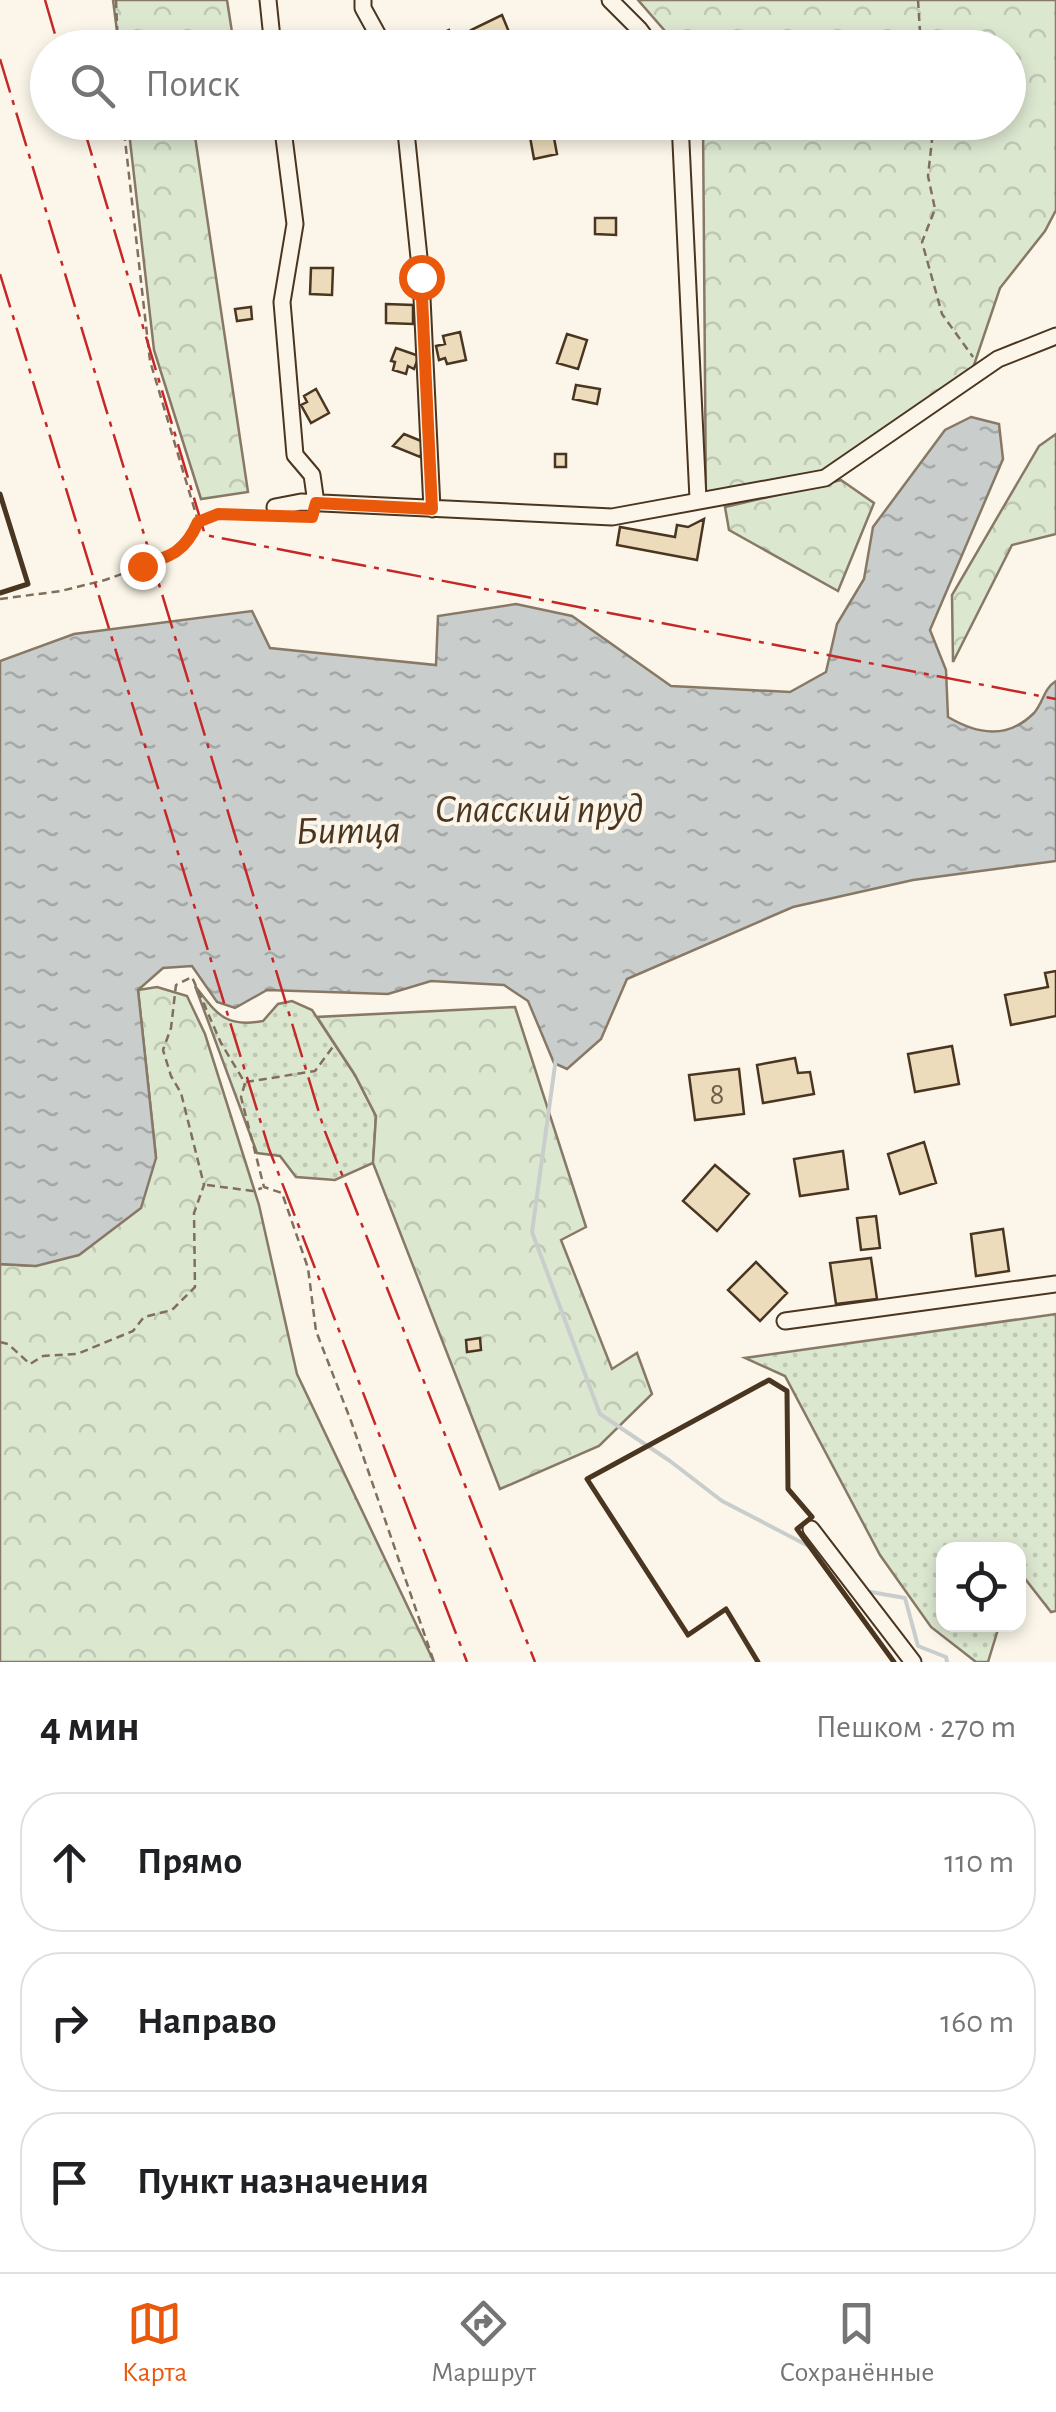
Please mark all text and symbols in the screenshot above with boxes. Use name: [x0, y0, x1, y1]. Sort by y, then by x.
search box: [30, 30, 1026, 140]
icon: search: [65, 58, 120, 113]
text: Поиск: [145, 66, 240, 104]
route start: [399, 255, 445, 301]
route end: [120, 544, 166, 590]
water label: Спасский пруд: [435, 790, 644, 830]
water label: Битца: [295, 810, 401, 852]
house number: 8: [709, 1078, 725, 1110]
map controls: [936, 1542, 1026, 1632]
button: locate: [936, 1542, 1026, 1632]
text: 4 мин: [40, 1706, 140, 1748]
text: Пешком · 270 m: [816, 1711, 1016, 1743]
icon: ahead: [42, 1835, 97, 1890]
text: Прямо: [137, 1843, 242, 1881]
text: 110 m: [944, 1846, 1014, 1878]
icon: right: [42, 1995, 97, 2050]
text: Направо: [137, 2003, 276, 2041]
text: 160 m: [940, 2006, 1014, 2038]
icon: arrive: [42, 2155, 97, 2210]
text: Пункт назначения: [137, 2163, 429, 2201]
tab: Карта: [122, 2296, 187, 2390]
tab: Маршрут: [431, 2296, 536, 2390]
tab: Сохранённые: [780, 2296, 934, 2390]

